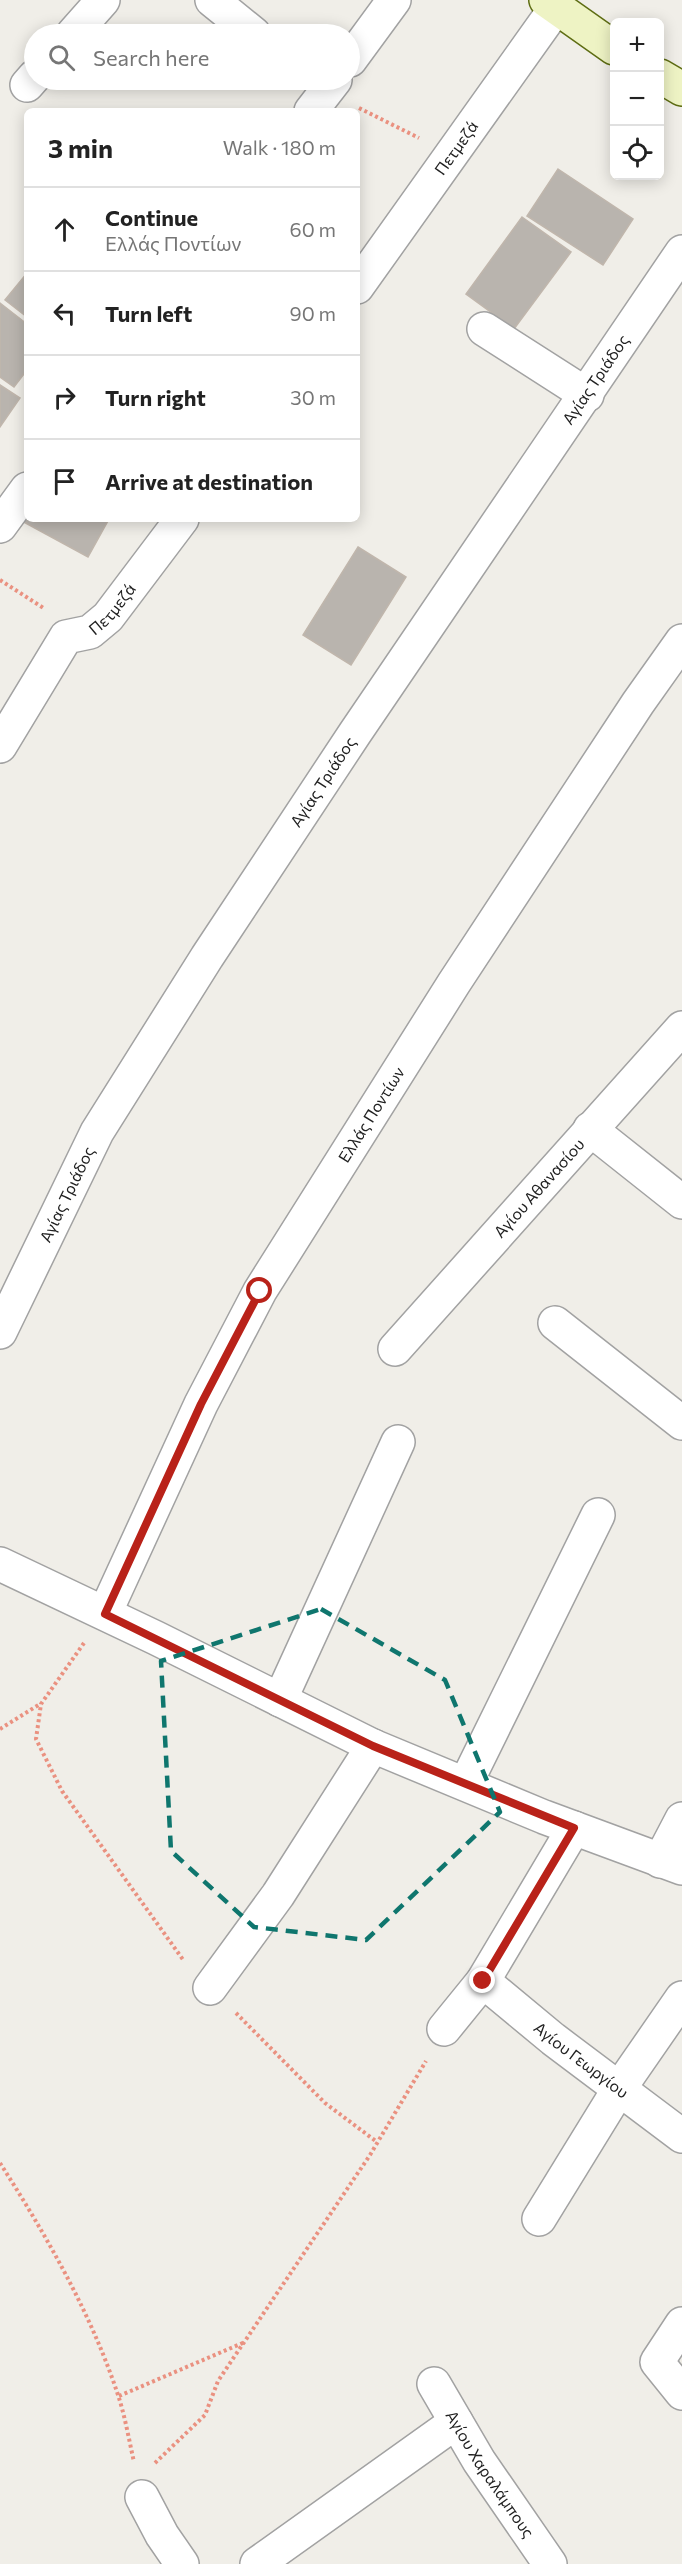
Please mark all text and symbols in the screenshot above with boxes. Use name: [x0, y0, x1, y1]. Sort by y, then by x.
map controls: [610, 18, 664, 180]
button: +: [610, 18, 664, 72]
search box: [24, 24, 360, 90]
icon: search: [45, 41, 78, 74]
text: Search here: [93, 44, 209, 71]
button: −: [610, 72, 664, 126]
street label: Πετμεζά: [430, 117, 481, 178]
button: locate: [610, 126, 664, 180]
text: 3 min: [48, 132, 113, 163]
text: Walk · 180 m: [223, 135, 336, 159]
text: Continue: [105, 204, 198, 231]
icon: ahead: [48, 213, 81, 246]
text: 60 m: [290, 217, 336, 241]
text: Ελλάς Ποντίων: [105, 231, 241, 255]
icon: left: [48, 297, 81, 330]
text: Turn left: [105, 300, 192, 327]
text: 90 m: [290, 301, 336, 325]
street label: Αγίας Τριάδος: [558, 331, 632, 428]
icon: right: [48, 381, 81, 414]
text: Turn right: [105, 384, 206, 411]
text: 30 m: [290, 385, 336, 409]
icon: arrive: [48, 465, 81, 498]
text: Arrive at destination: [105, 468, 313, 495]
street label: Πετμεζά: [84, 579, 139, 638]
street label: Αγίας Τριάδος: [286, 733, 359, 830]
street label: Ελλάς Ποντίων: [334, 1063, 408, 1166]
street label: Αγίου Αθανασίου: [489, 1134, 588, 1241]
street label: Αγίας Τριάδος: [35, 1143, 98, 1245]
route start: [246, 1277, 272, 1303]
route end: [469, 1967, 495, 1993]
street label: Αγίου Γεωργίου: [531, 2017, 632, 2101]
street label: Αγίου Χαραλάμπους: [442, 2407, 539, 2541]

